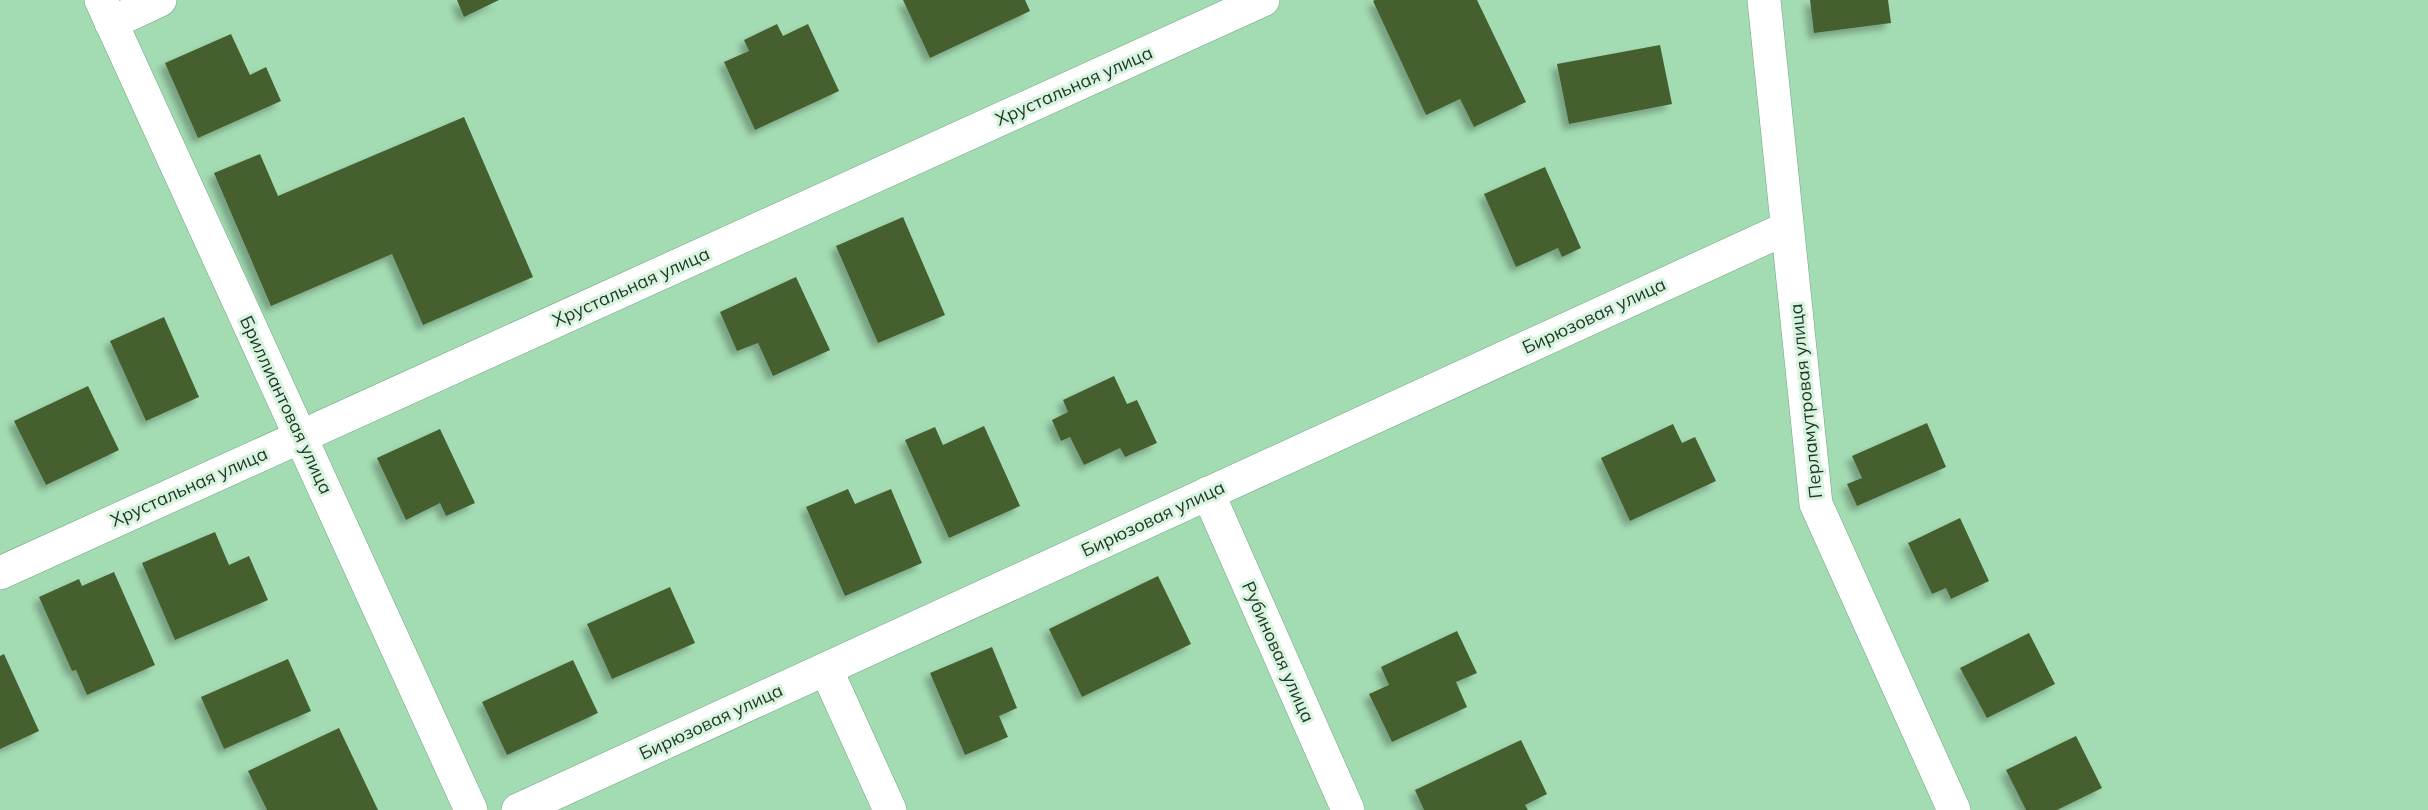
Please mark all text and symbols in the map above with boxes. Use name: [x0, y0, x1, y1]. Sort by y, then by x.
street label: Хрустальная улица: [992, 41, 1156, 131]
street label: Хрустальная улица: [549, 242, 713, 332]
street label: Бирюзовая улица: [1518, 272, 1669, 359]
street label: Перламутровая улица: [1784, 303, 1827, 500]
street label: Бриллиантовая улица: [235, 312, 338, 498]
street label: Хрустальная улица: [107, 442, 271, 532]
street label: Бирюзовая улица: [1077, 475, 1228, 562]
street label: Рубиновая улица: [1237, 578, 1320, 726]
street label: Бирюзовая улица: [635, 678, 786, 765]

